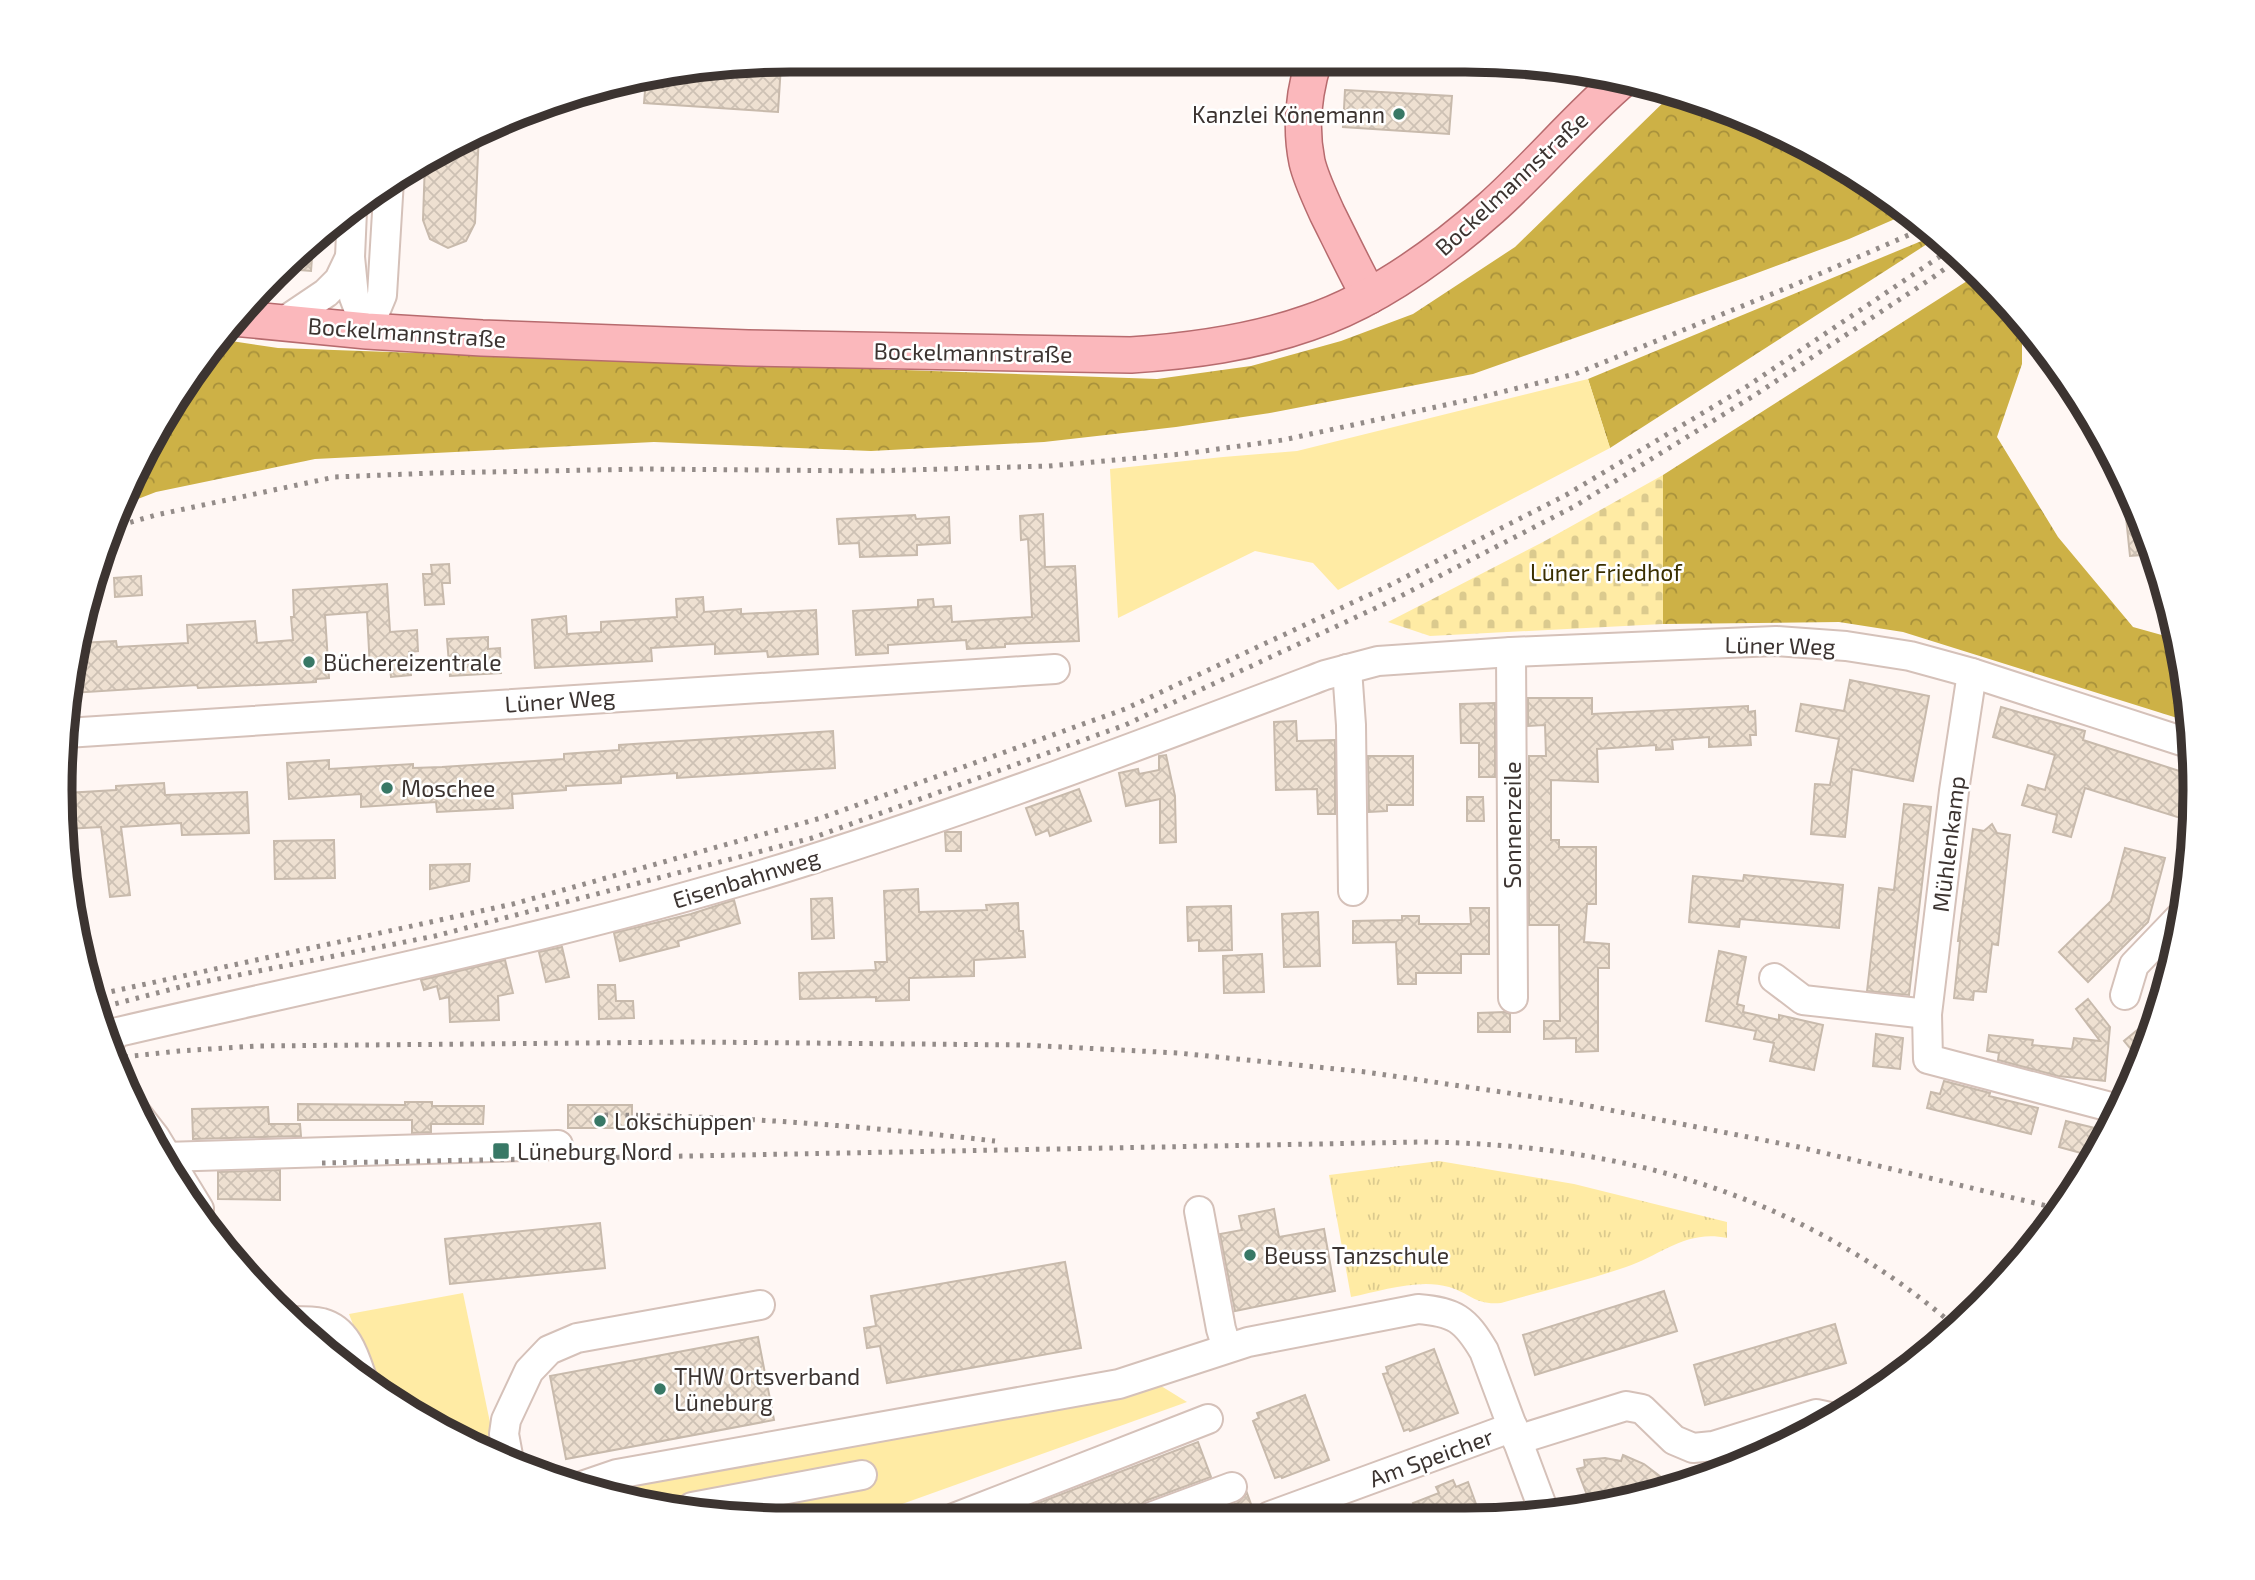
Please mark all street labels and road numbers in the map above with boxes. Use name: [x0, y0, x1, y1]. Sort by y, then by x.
street label: Bockelmannstraße: [1429, 105, 1593, 261]
street label: Bockelmannstraße: [307, 311, 507, 353]
street label: Bockelmannstraße: [873, 336, 1073, 368]
street label: Lüner Weg: [1724, 630, 1836, 660]
street label: Lüner Weg: [504, 682, 616, 718]
street label: Sonnenzeile: [1498, 761, 1526, 889]
street label: Mühlenkamp: [1926, 774, 1970, 914]
street label: Eisenbahnweg: [669, 842, 823, 914]
street label: Am Speicher: [1365, 1422, 1497, 1492]

